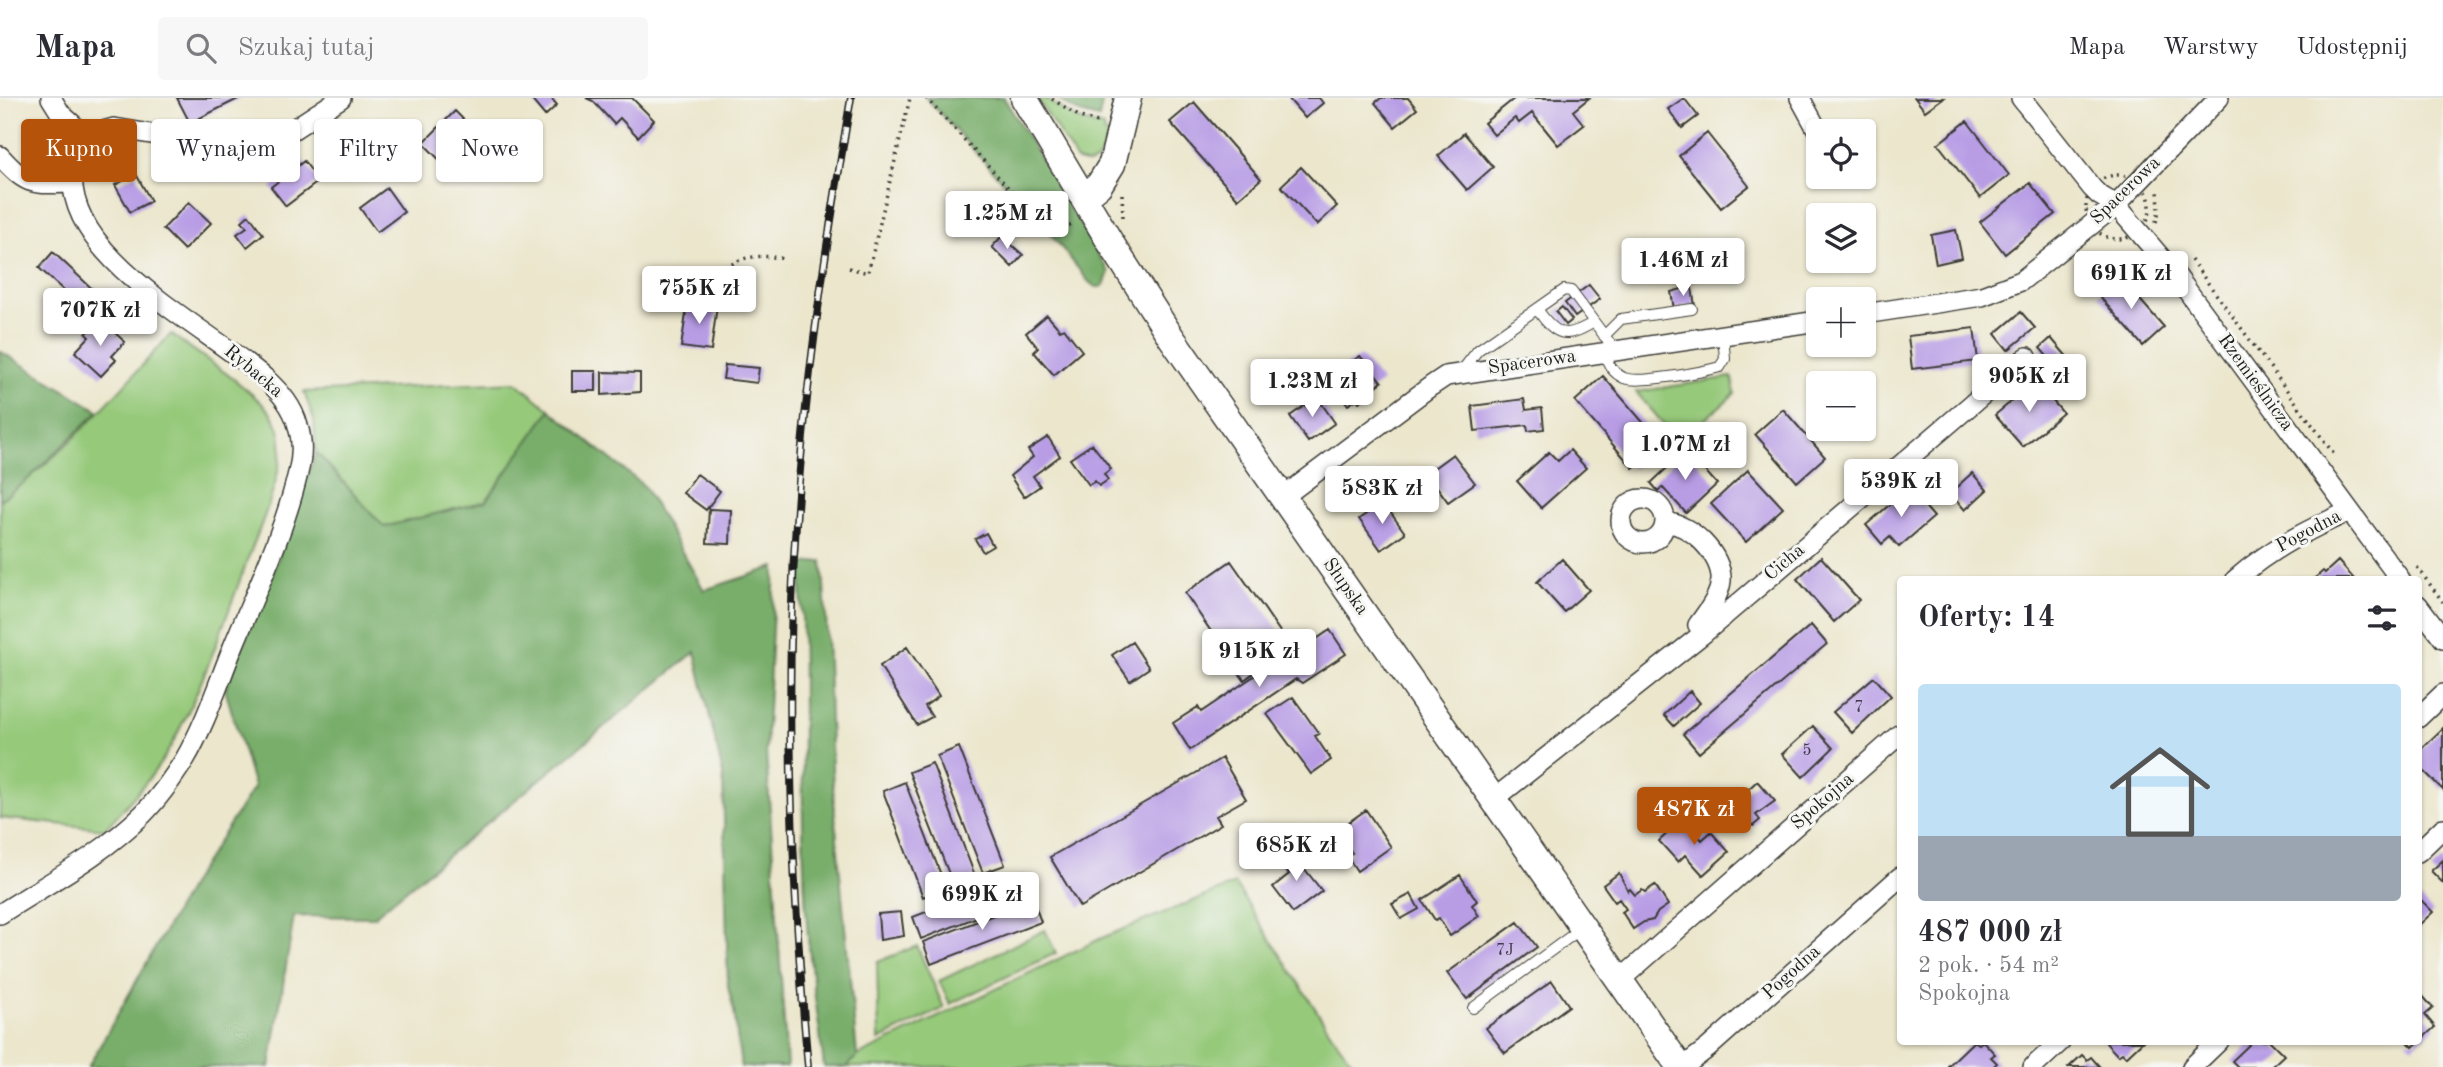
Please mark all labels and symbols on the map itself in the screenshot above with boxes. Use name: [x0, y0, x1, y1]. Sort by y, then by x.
street label: Spacerowa: [2088, 153, 2165, 229]
pin: 1.25M zł: [935, 192, 1079, 251]
pin: 1.46M zł: [1611, 238, 1755, 298]
pin: 691K zł: [2066, 252, 2196, 311]
pin: 755K zł: [634, 266, 764, 326]
pin: 707K zł: [35, 288, 165, 348]
street label: Rzemieślnicza: [2214, 331, 2297, 435]
street label: Rybacka: [220, 342, 287, 402]
street label: Spacerowa: [1487, 347, 1578, 379]
pin: 905K zł: [1964, 354, 2094, 414]
pin: 1.23M zł: [1240, 360, 1384, 419]
pin: 1.07M zł: [1613, 422, 1757, 482]
pin: 539K zł: [1836, 460, 1966, 519]
pin: 583K zł: [1317, 466, 1447, 526]
street label: Pogodna: [2273, 507, 2345, 557]
street label: Cicha: [1761, 541, 1809, 585]
street label: Słupska: [1319, 555, 1372, 619]
pin: 915K zł: [1194, 630, 1324, 689]
house number: 7: [1854, 700, 1864, 716]
house number: 5: [1802, 743, 1812, 759]
street label: Spokojna: [1788, 769, 1858, 834]
pin: 487K zł: [1629, 788, 1759, 847]
pin: 685K zł: [1231, 824, 1361, 883]
pin: 699K zł: [917, 872, 1047, 932]
street label: Pogodna: [1759, 942, 1825, 1004]
house number: 7J: [1496, 943, 1514, 959]

